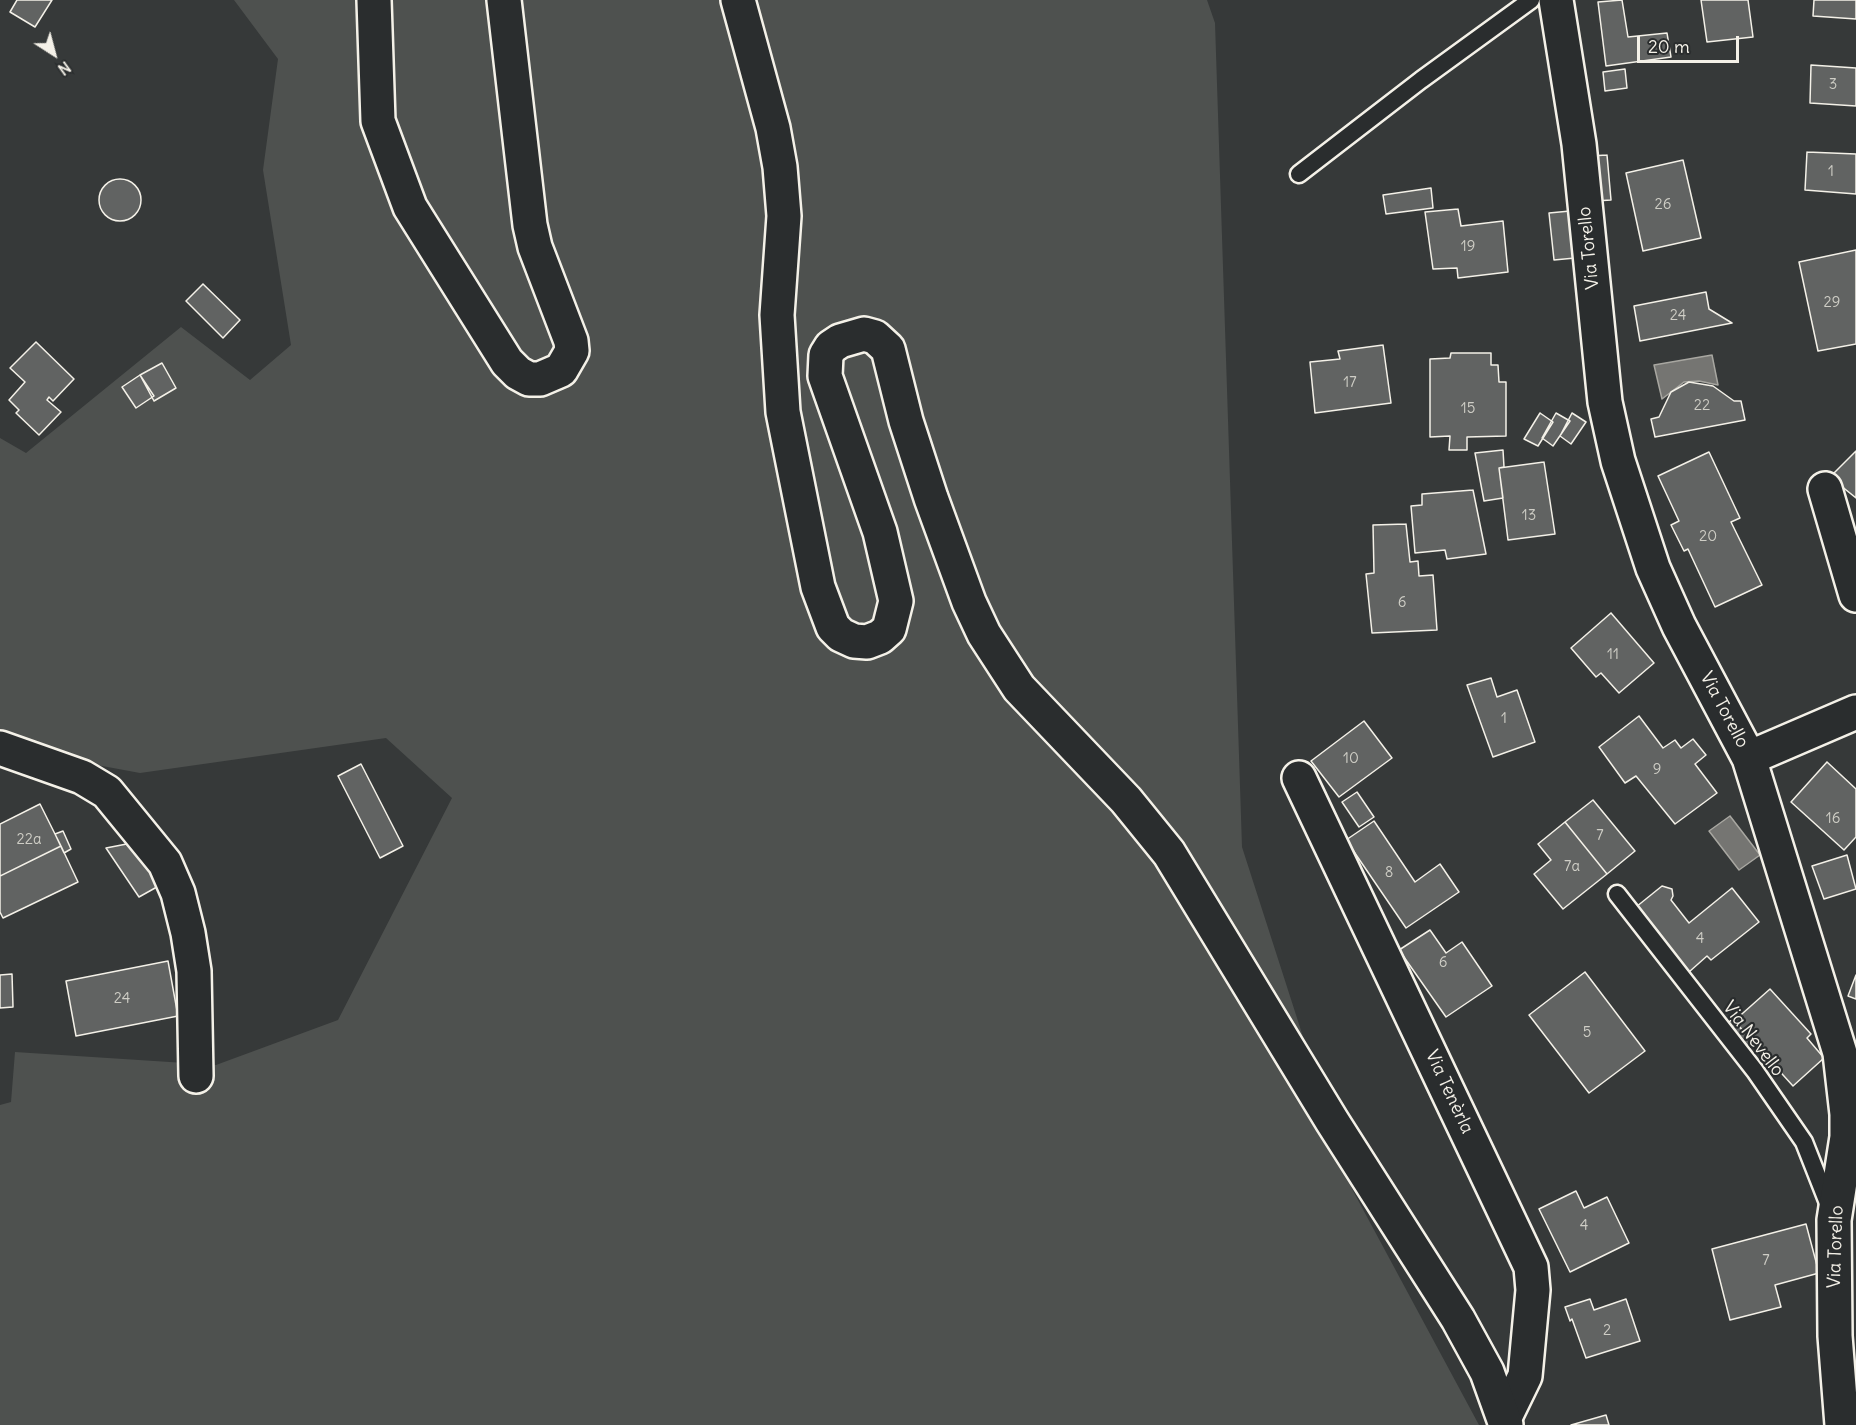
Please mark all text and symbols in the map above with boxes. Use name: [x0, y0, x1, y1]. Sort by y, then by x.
north arrow: [24, 24, 84, 84]
scale bar: [1640, 24, 1742, 62]
text: 20 m: [1648, 35, 1690, 58]
text: N: [54, 57, 75, 80]
house number: 3: [1829, 76, 1837, 94]
house number: 1: [1828, 163, 1834, 181]
house number: 26: [1655, 196, 1671, 214]
street label: Via Torello: [1574, 206, 1604, 290]
house number: 19: [1461, 238, 1475, 256]
house number: 29: [1824, 294, 1840, 312]
house number: 24: [1670, 307, 1686, 325]
house number: 17: [1343, 374, 1357, 392]
house number: 22: [1694, 397, 1710, 415]
house number: 15: [1461, 400, 1475, 418]
house number: 13: [1522, 507, 1536, 525]
house number: 20: [1699, 528, 1717, 546]
house number: 6: [1398, 594, 1406, 612]
house number: 11: [1607, 646, 1619, 664]
street label: Via Torello: [1695, 668, 1753, 752]
house number: 1: [1501, 710, 1507, 728]
house number: 10: [1343, 750, 1359, 768]
house number: 9: [1653, 761, 1661, 779]
house number: 16: [1826, 810, 1840, 828]
house number: 7: [1596, 827, 1604, 845]
house number: 22a: [16, 831, 42, 849]
house number: 7a: [1564, 858, 1580, 876]
house number: 8: [1385, 864, 1393, 882]
house number: 4: [1696, 930, 1704, 948]
house number: 6: [1439, 954, 1447, 972]
house number: 24: [114, 990, 130, 1008]
street label: Via Nevello: [1718, 997, 1788, 1081]
house number: 5: [1583, 1024, 1591, 1042]
street label: Via Tenèrla: [1420, 1047, 1478, 1137]
street label: Via Torello: [1824, 1205, 1848, 1289]
house number: 4: [1580, 1217, 1588, 1235]
house number: 7: [1762, 1252, 1770, 1270]
house number: 2: [1603, 1322, 1611, 1340]

